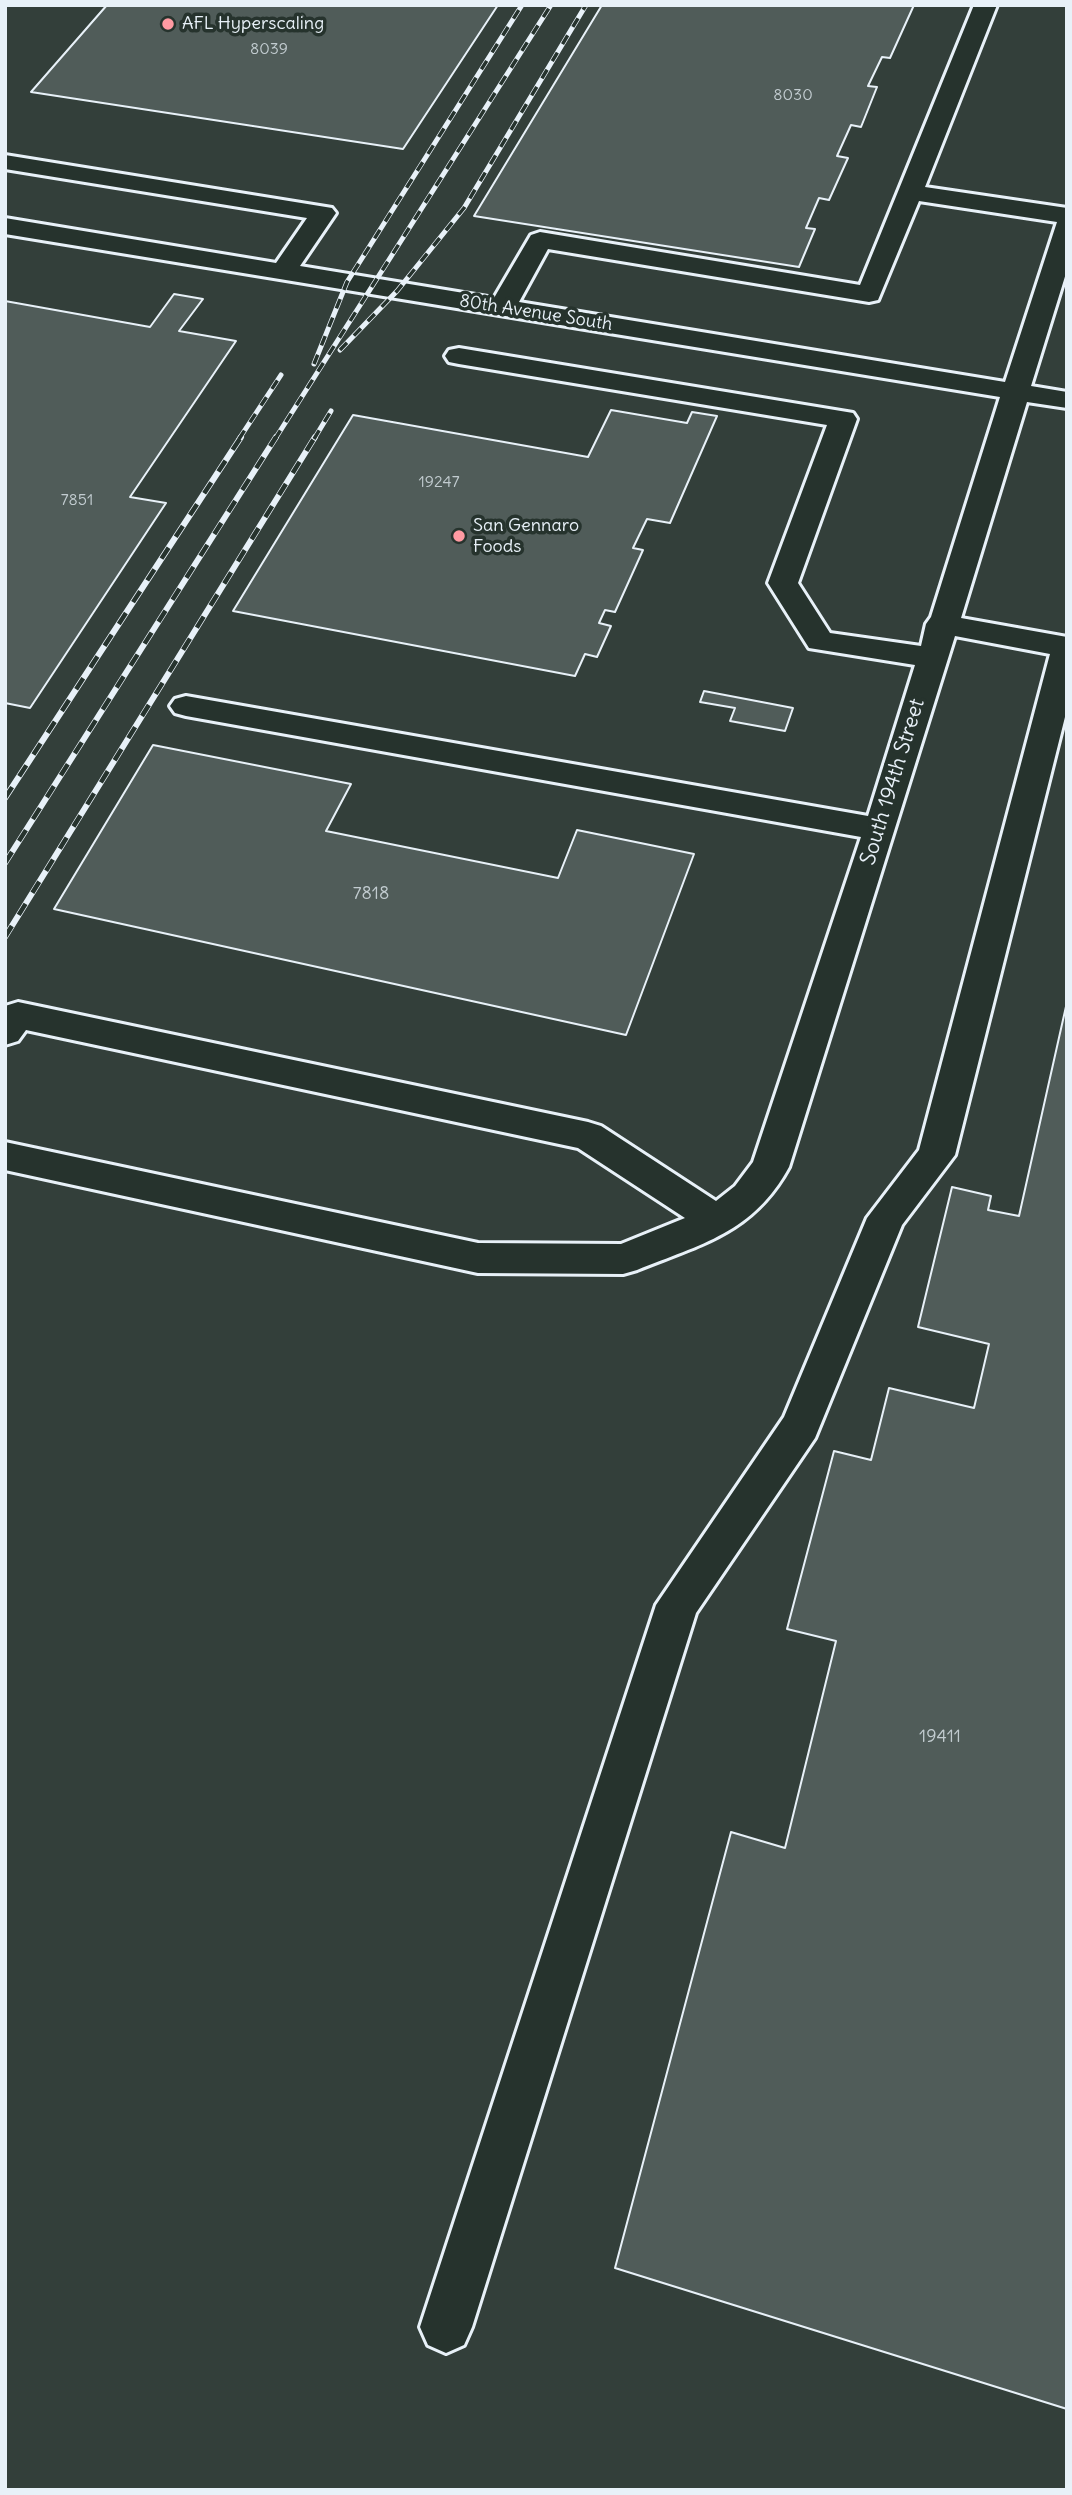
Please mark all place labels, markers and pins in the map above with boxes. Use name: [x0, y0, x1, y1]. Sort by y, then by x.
place label: AFL Hyperscaling: [182, 13, 324, 35]
marker: AFL Hyperscaling: [160, 16, 176, 32]
place label: San Gennaro Foods: [473, 515, 579, 558]
marker: San Gennaro Foods: [451, 528, 467, 544]

